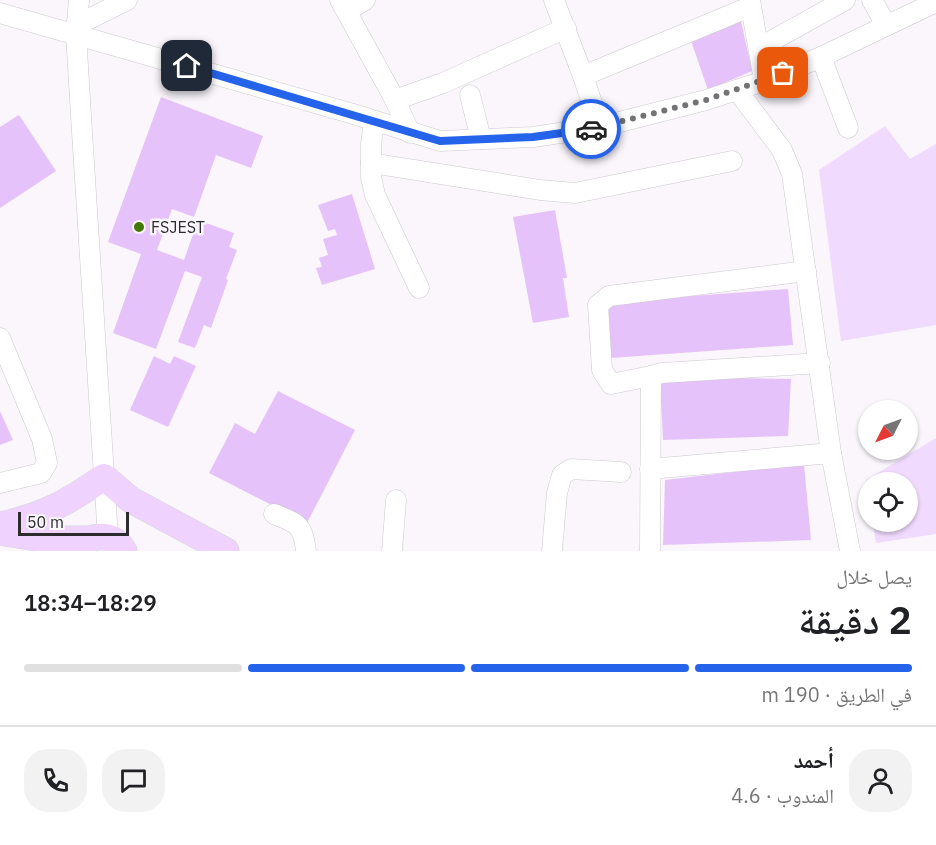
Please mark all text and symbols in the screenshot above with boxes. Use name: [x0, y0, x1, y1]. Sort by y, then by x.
pin: [161, 40, 212, 91]
pin: [757, 47, 808, 98]
icon: home: [170, 49, 203, 82]
icon: bag: [766, 56, 799, 89]
courier: [561, 99, 621, 159]
icon: car: [575, 113, 608, 146]
place label: FSJEST: [151, 217, 205, 237]
marker: FSJEST: [132, 220, 146, 234]
north arrow: [858, 400, 918, 460]
map controls: [858, 400, 918, 532]
button: locate: [858, 472, 918, 532]
scale bar: [18, 509, 129, 536]
text: 50 m: [27, 512, 64, 532]
text: يصل خلال: [836, 563, 912, 590]
text: 18:29–18:34: [24, 588, 157, 617]
text: 2 دقيقة: [798, 594, 912, 645]
text: في الطريق · 190 m: [762, 681, 912, 708]
text: أحمد: [794, 745, 834, 774]
button: phone: [24, 749, 87, 812]
button: chat: [102, 749, 165, 812]
button: person: [849, 749, 912, 812]
text: المندوب · 4.6: [731, 782, 834, 809]

